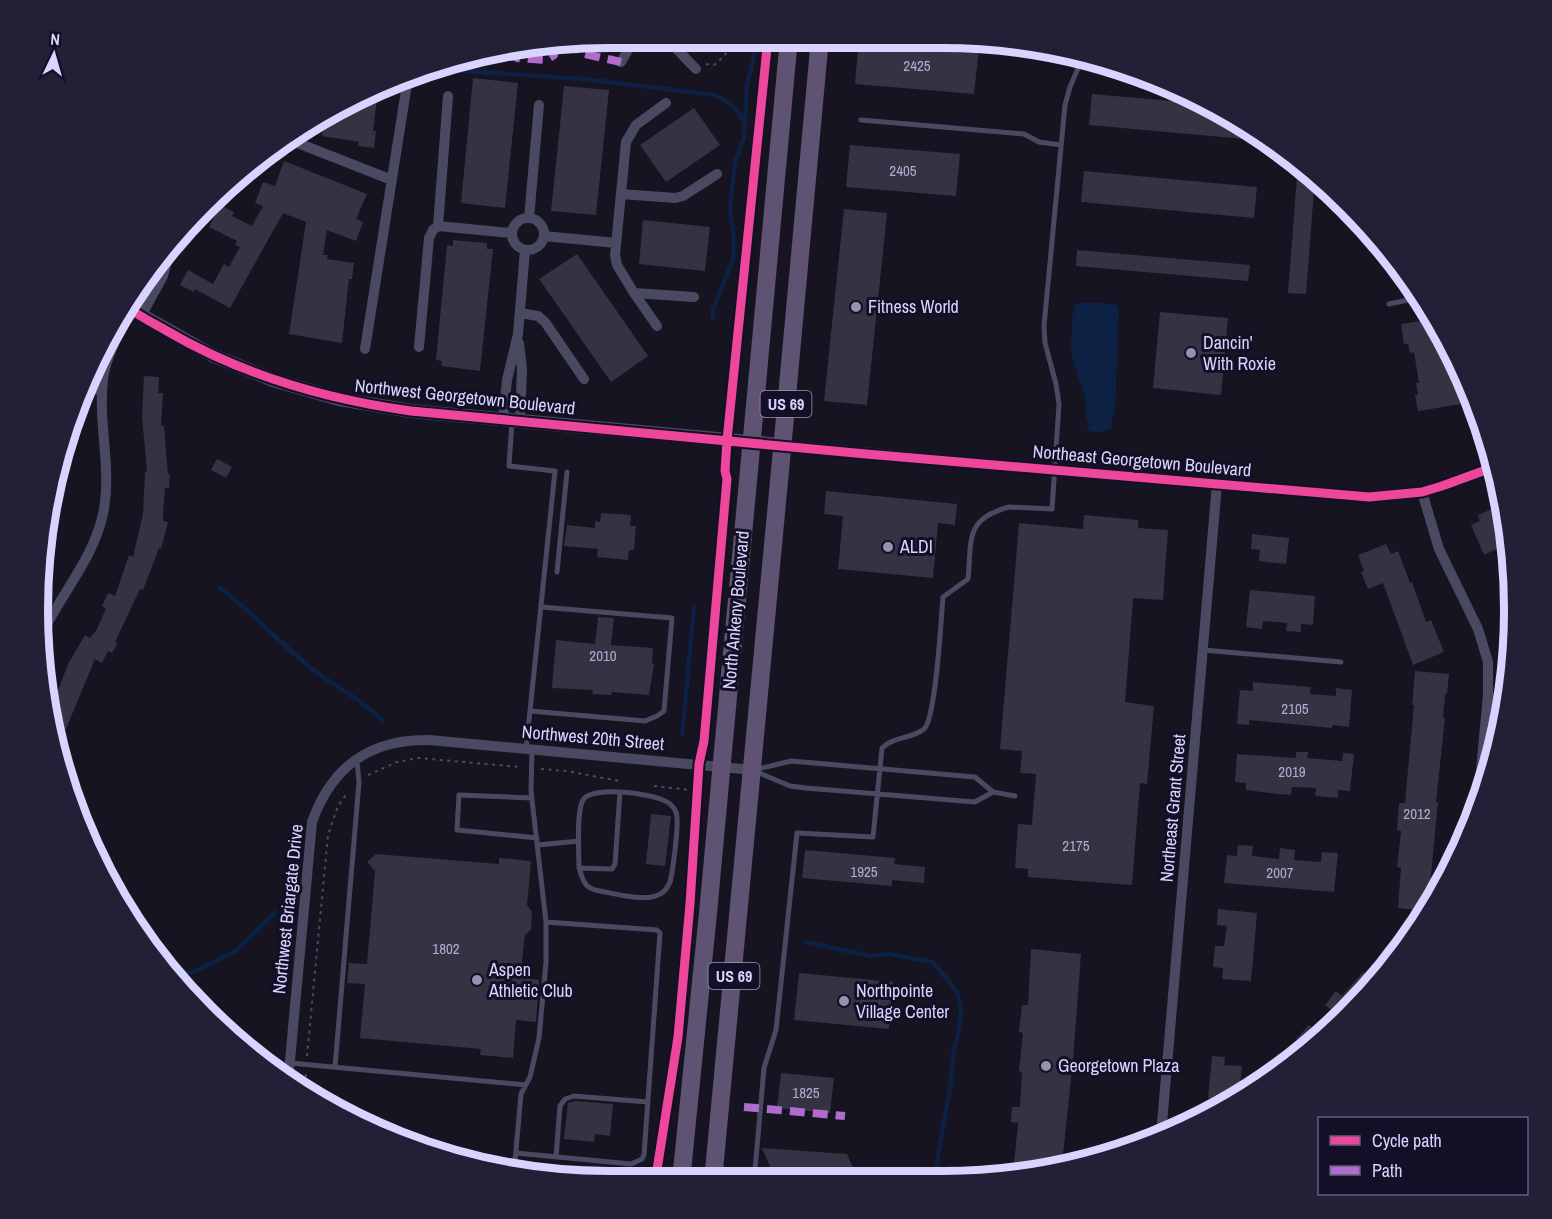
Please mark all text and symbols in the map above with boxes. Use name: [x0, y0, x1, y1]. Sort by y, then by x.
north arrow: [24, 24, 84, 84]
text: N: [50, 28, 61, 50]
house number: 2425: [903, 55, 931, 76]
house number: 2405: [889, 160, 917, 181]
place label: Fitness World: [868, 294, 959, 319]
marker: Fitness World: [849, 300, 863, 314]
place label: Dancin' With Roxie: [1203, 330, 1276, 376]
marker: Dancin' With Roxie: [1184, 346, 1198, 360]
street label: Northwest Georgetown Boulevard: [354, 372, 577, 421]
road number: US 69: [760, 391, 812, 417]
street label: Northeast Georgetown Boulevard: [1032, 439, 1252, 483]
street label: North Ankeny Boulevard: [716, 530, 755, 690]
place label: ALDI: [899, 534, 933, 559]
marker: ALDI: [881, 540, 895, 554]
house number: 2010: [589, 645, 617, 666]
house number: 2105: [1281, 698, 1309, 719]
street label: Northwest 20th Street: [521, 719, 665, 756]
street label: Northeast Grant Street: [1154, 733, 1191, 883]
house number: 2019: [1278, 761, 1306, 782]
house number: 2012: [1403, 803, 1431, 824]
street label: Northwest Briargate Drive: [266, 823, 309, 995]
house number: 2175: [1062, 835, 1090, 856]
house number: 1925: [850, 861, 878, 882]
house number: 2007: [1266, 862, 1294, 883]
house number: 1802: [432, 938, 460, 959]
place label: Aspen Athletic Club: [488, 957, 573, 1003]
road number: US 69: [708, 963, 760, 989]
marker: Aspen Athletic Club: [470, 973, 484, 987]
place label: Northpointe Village Center: [856, 978, 949, 1024]
marker: Northpointe Village Center: [837, 994, 851, 1008]
place label: Georgetown Plaza: [1058, 1053, 1179, 1078]
marker: Georgetown Plaza: [1039, 1059, 1053, 1073]
house number: 1825: [792, 1082, 820, 1103]
legend: [1318, 1117, 1528, 1195]
text: Cycle path: [1372, 1128, 1442, 1153]
text: Path: [1372, 1158, 1402, 1183]

